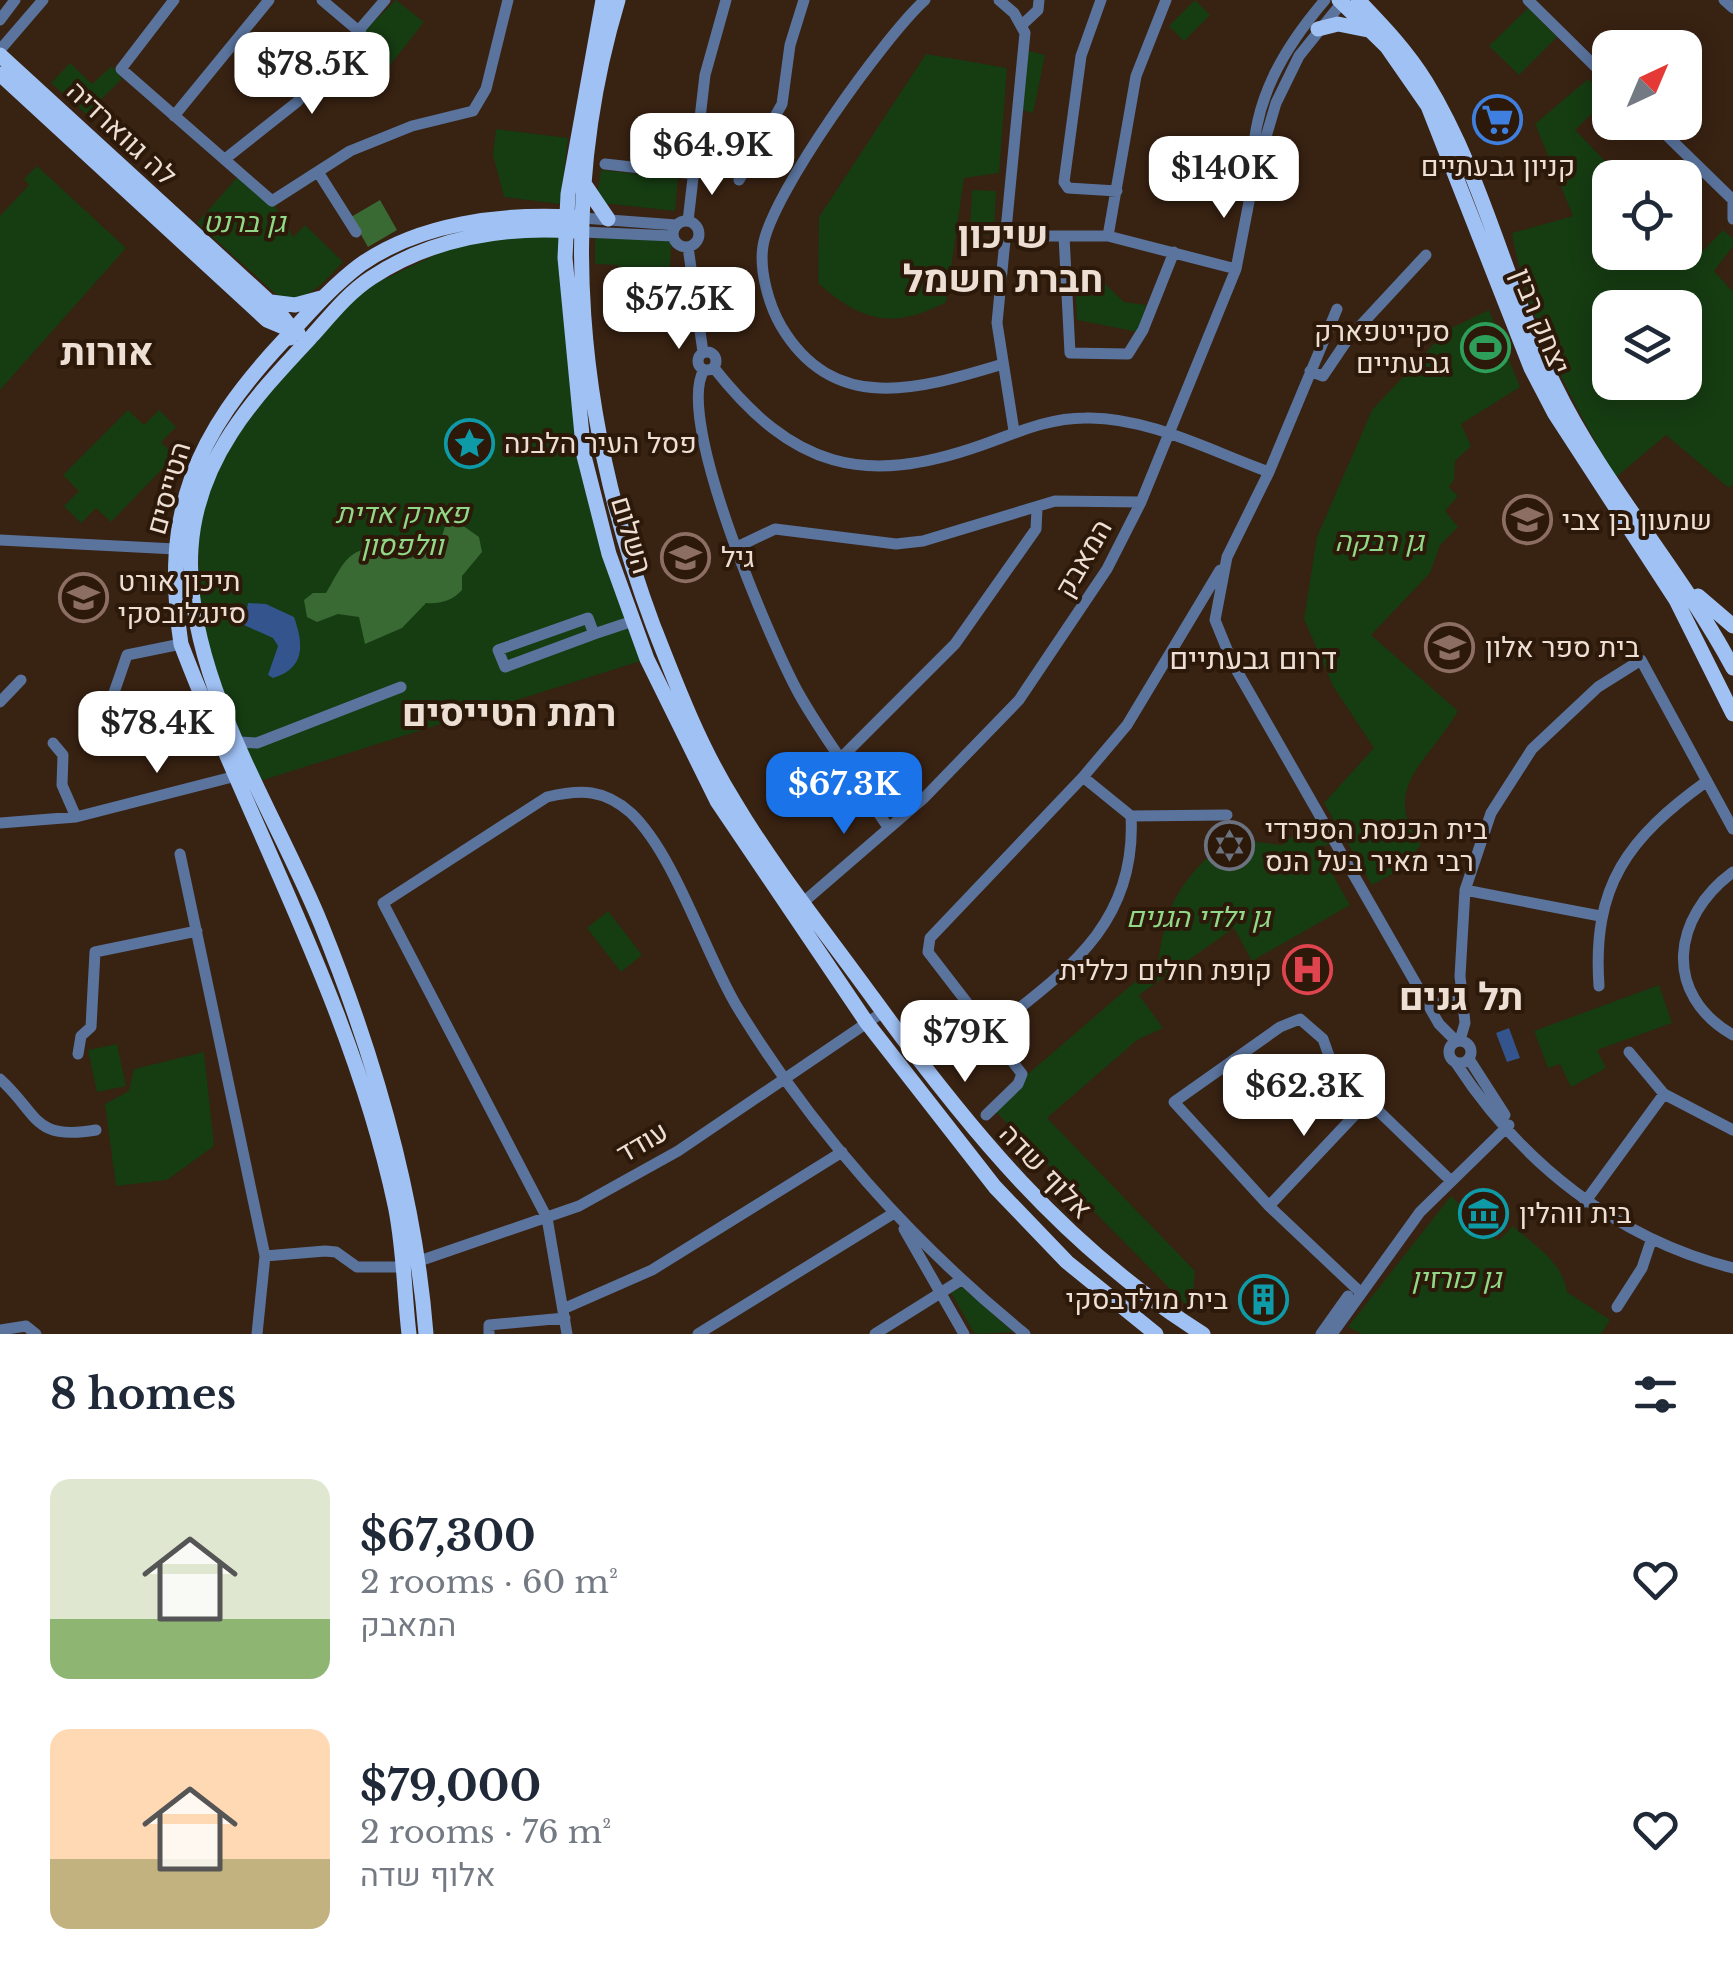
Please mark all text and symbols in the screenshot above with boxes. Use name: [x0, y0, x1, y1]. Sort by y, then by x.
north arrow: [1592, 30, 1702, 140]
map controls: [1592, 30, 1702, 400]
pin: $78.5K: [231, 32, 393, 117]
text: $78.5K: [256, 44, 368, 84]
street label: לה גווארדיה: [59, 74, 184, 193]
supermarket icon: קניון גבעתיים: [1472, 93, 1524, 145]
pin: $64.9K: [631, 113, 793, 198]
text: $64.9K: [652, 125, 772, 165]
pin: $140K: [1154, 136, 1294, 221]
text: $140K: [1171, 148, 1277, 188]
place label: קניון גבעתיים: [1421, 149, 1575, 184]
button: locate: [1592, 160, 1702, 270]
park label: גן ברנט: [203, 205, 287, 240]
district label: שיכון חברת חשמל: [903, 211, 1103, 302]
street label: יצחק רבין: [1503, 263, 1578, 379]
pin: $57.5K: [598, 267, 760, 352]
text: $57.5K: [625, 279, 733, 319]
button: layers: [1592, 290, 1702, 400]
place label: סקייטפארק גבעתיים: [1314, 314, 1450, 381]
sports icon: סקייטפארק גבעתיים: [1459, 321, 1511, 373]
district label: אורות: [60, 328, 154, 375]
place icon: פסל העיר הלבנה: [443, 417, 495, 469]
place label: פסל העיר הלבנה: [504, 426, 697, 461]
street label: הטייסים: [139, 438, 198, 538]
street label: השלום: [603, 492, 660, 578]
school or university icon: שמעון בן צבי: [1501, 494, 1553, 546]
park label: פארק אדית וולפסון: [336, 496, 471, 563]
place label: שמעון בן צבי: [1562, 503, 1712, 538]
street label: המאבק: [1047, 513, 1120, 604]
park label: גן רבקה: [1335, 524, 1426, 559]
school or university icon: גיל: [660, 531, 712, 583]
place label: גיל: [721, 540, 755, 575]
place label: תיכון אורט סינגלובסקי: [118, 564, 246, 631]
school or university icon: תיכון אורט סינגלובסקי: [57, 571, 109, 623]
school or university icon: בית ספר אלון: [1424, 621, 1476, 673]
place label: בית ספר אלון: [1485, 630, 1640, 665]
district label: דרום גבעתיים: [1169, 640, 1337, 677]
district label: רמת הטייסים: [402, 689, 616, 736]
pin: $78.4K: [76, 691, 238, 776]
text: $78.4K: [100, 703, 214, 743]
pin: $67.3K: [763, 752, 925, 837]
text: $67.3K: [788, 764, 900, 804]
place label: בית הכנסת הספרדי רבי מאיר בעל הנס: [1265, 812, 1488, 879]
synagogue icon: בית הכנסת הספרדי רבי מאיר בעל הנס: [1204, 819, 1256, 871]
park label: גן ילדי הגנים: [1126, 900, 1272, 935]
hospital icon: קופת חולים כללית: [1281, 944, 1333, 996]
place label: קופת חולים כללית: [1060, 953, 1272, 988]
district label: תל גנים: [1399, 973, 1523, 1020]
pin: $79K: [906, 1000, 1024, 1085]
text: $79K: [923, 1012, 1008, 1052]
pin: $62.3K: [1223, 1054, 1385, 1139]
text: $62.3K: [1245, 1066, 1363, 1106]
street label: עודד: [610, 1114, 674, 1171]
street label: אלוף שדה: [992, 1117, 1099, 1226]
museum icon: בית ווהלין: [1458, 1187, 1510, 1239]
place label: בית ווהלין: [1519, 1196, 1632, 1231]
park label: גן כורזין: [1411, 1261, 1503, 1296]
building icon: בית מולדבסקי: [1237, 1273, 1289, 1325]
place label: בית מולדבסקי: [1066, 1282, 1228, 1317]
icon: filters: [1628, 1367, 1683, 1422]
text: 8 homes: [50, 1368, 236, 1420]
text: $67,300: [360, 1510, 536, 1562]
icon: home: [130, 1519, 250, 1639]
icon: heart: [1628, 1552, 1683, 1607]
text: 2 rooms · 60 m²: [360, 1562, 618, 1602]
text: המאבק: [360, 1605, 456, 1645]
text: $79,000: [360, 1760, 541, 1812]
icon: home: [130, 1769, 250, 1889]
icon: heart: [1628, 1802, 1683, 1857]
text: 2 rooms · 76 m²: [360, 1812, 611, 1852]
text: אלוף שדה: [360, 1855, 495, 1895]

